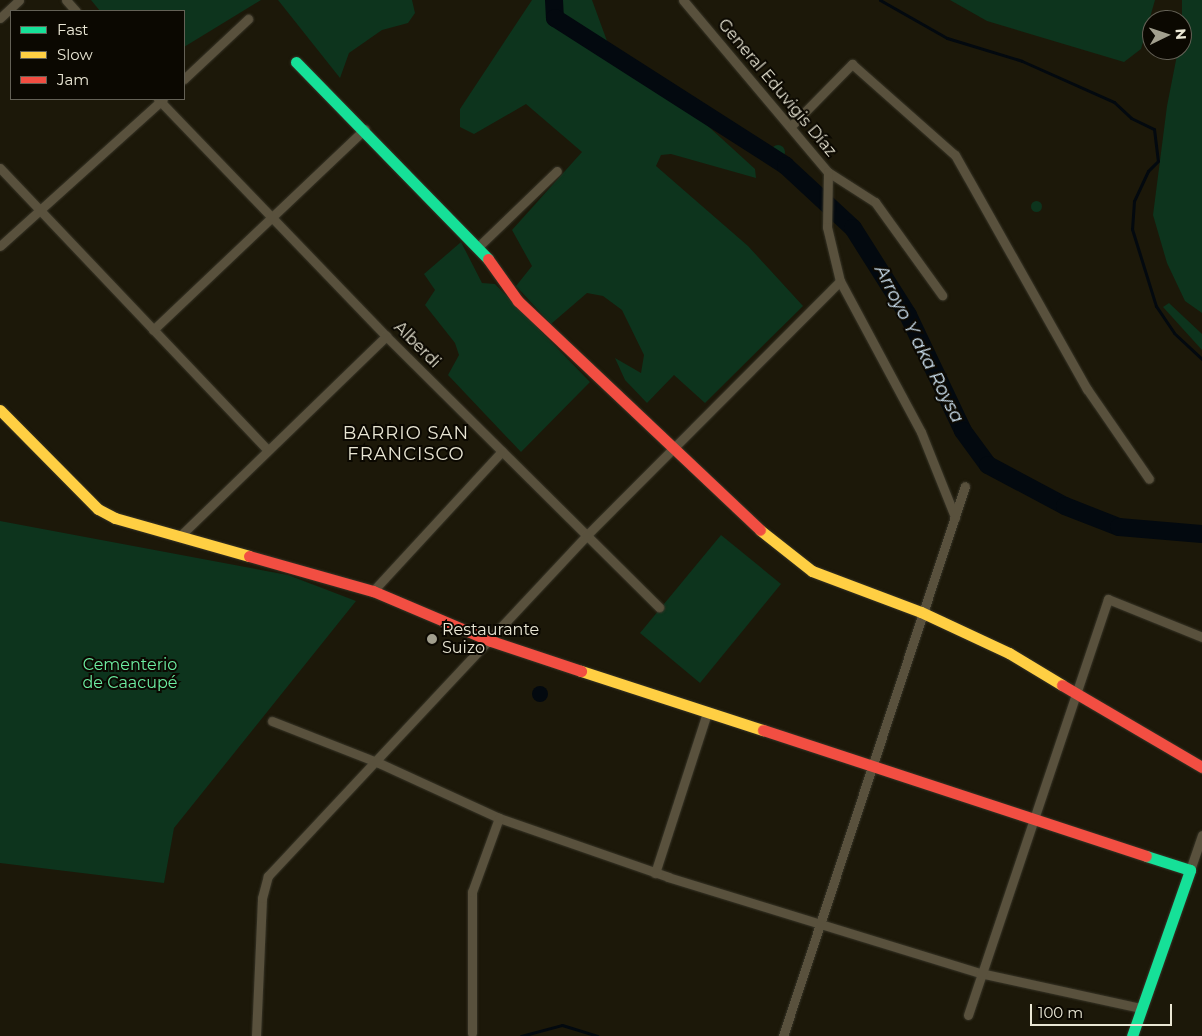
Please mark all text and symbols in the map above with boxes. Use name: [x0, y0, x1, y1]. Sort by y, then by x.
legend: [10, 10, 185, 100]
north arrow: [1142, 10, 1192, 60]
street label: General Eduvigis Díaz: [714, 15, 840, 161]
text: Fast: [57, 20, 88, 39]
text: N: [1172, 28, 1190, 40]
text: Slow: [57, 45, 93, 64]
text: Jam: [57, 70, 89, 89]
water label: Arroyo Y aka Roysa: [870, 262, 968, 426]
street label: Alberdi: [390, 318, 444, 372]
district label: BARRIO SAN FRANCISCO: [342, 423, 470, 466]
place label: Restaurante Suizo: [442, 620, 539, 658]
marker: Restaurante Suizo: [426, 633, 438, 645]
park label: Cementerio de Caacupé: [82, 655, 178, 693]
scale bar: [1032, 994, 1174, 1026]
text: 100 m: [1038, 1003, 1083, 1022]

